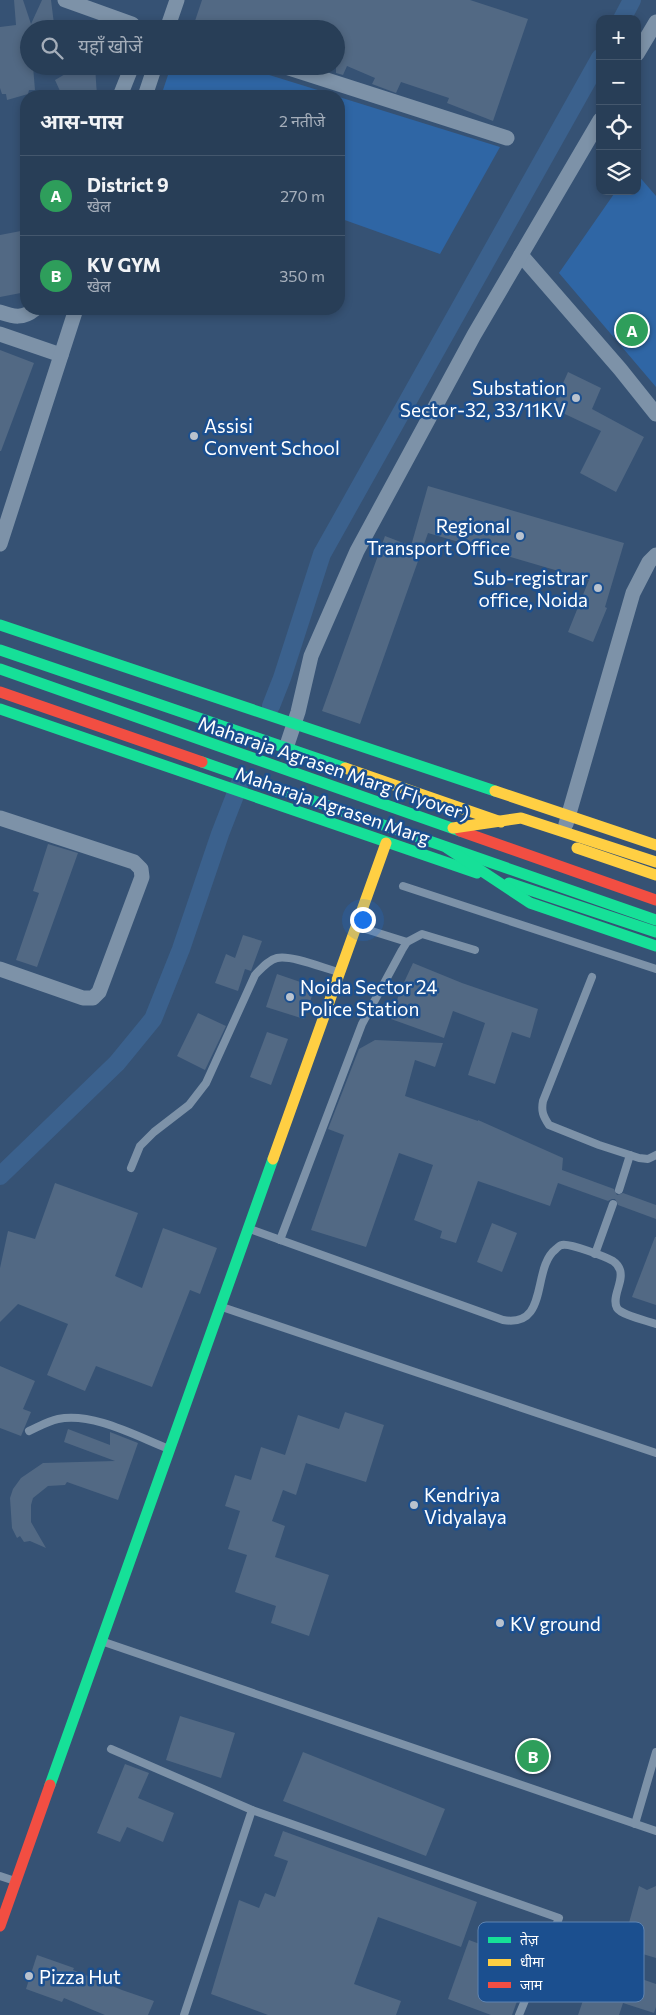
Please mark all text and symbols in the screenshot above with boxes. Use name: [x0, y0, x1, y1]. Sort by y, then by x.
map controls: [596, 15, 641, 195]
button: +: [596, 15, 641, 60]
search box: [20, 20, 345, 75]
icon: search: [38, 34, 66, 62]
text: यहाँ खोजें: [78, 34, 142, 57]
button: −: [596, 60, 641, 105]
button: locate: [596, 105, 641, 150]
text: आस-पास: [40, 108, 123, 133]
text: 2 नतीजे: [279, 111, 325, 130]
button: layers: [596, 150, 641, 195]
text: District 9: [87, 173, 169, 196]
text: A: [50, 186, 62, 205]
text: 270 m: [280, 186, 325, 205]
text: खेल: [87, 196, 111, 215]
text: KV GYM: [87, 253, 161, 276]
text: B: [51, 266, 61, 285]
text: 350 m: [279, 266, 325, 285]
text: खेल: [87, 276, 111, 295]
pin: A: [616, 311, 648, 349]
place label: Substation Sector-32, 33/11KV: [400, 376, 566, 421]
marker: Substation Sector-32, 33/11KV: [570, 392, 582, 404]
place label: Assisi Convent School: [204, 414, 340, 459]
marker: Assisi Convent School: [188, 430, 200, 442]
place label: Regional Transport Office: [367, 514, 510, 559]
marker: Regional Transport Office: [514, 530, 526, 542]
place label: Sub-registrar office, Noida: [473, 566, 588, 611]
marker: Sub-registrar office, Noida: [592, 582, 604, 594]
street label: Maharaja Agrasen Marg (Flyover): [195, 711, 473, 825]
street label: Maharaja Agrasen Marg: [233, 761, 433, 849]
your location: [350, 907, 376, 933]
place label: Noida Sector 24 Police Station: [300, 975, 438, 1020]
marker: Noida Sector 24 Police Station: [284, 991, 296, 1003]
place label: Kendriya Vidyalaya: [424, 1483, 507, 1528]
marker: Kendriya Vidyalaya: [408, 1499, 420, 1511]
place label: KV ground: [510, 1612, 601, 1635]
marker: KV ground: [494, 1617, 506, 1629]
pin: B: [517, 1737, 549, 1775]
legend: [478, 1922, 644, 2002]
text: तेज़: [520, 1931, 539, 1948]
text: धीमा: [520, 1953, 545, 1970]
place label: Pizza Hut: [39, 1965, 121, 1988]
marker: Pizza Hut: [23, 1970, 35, 1982]
text: जाम: [520, 1976, 543, 1993]

